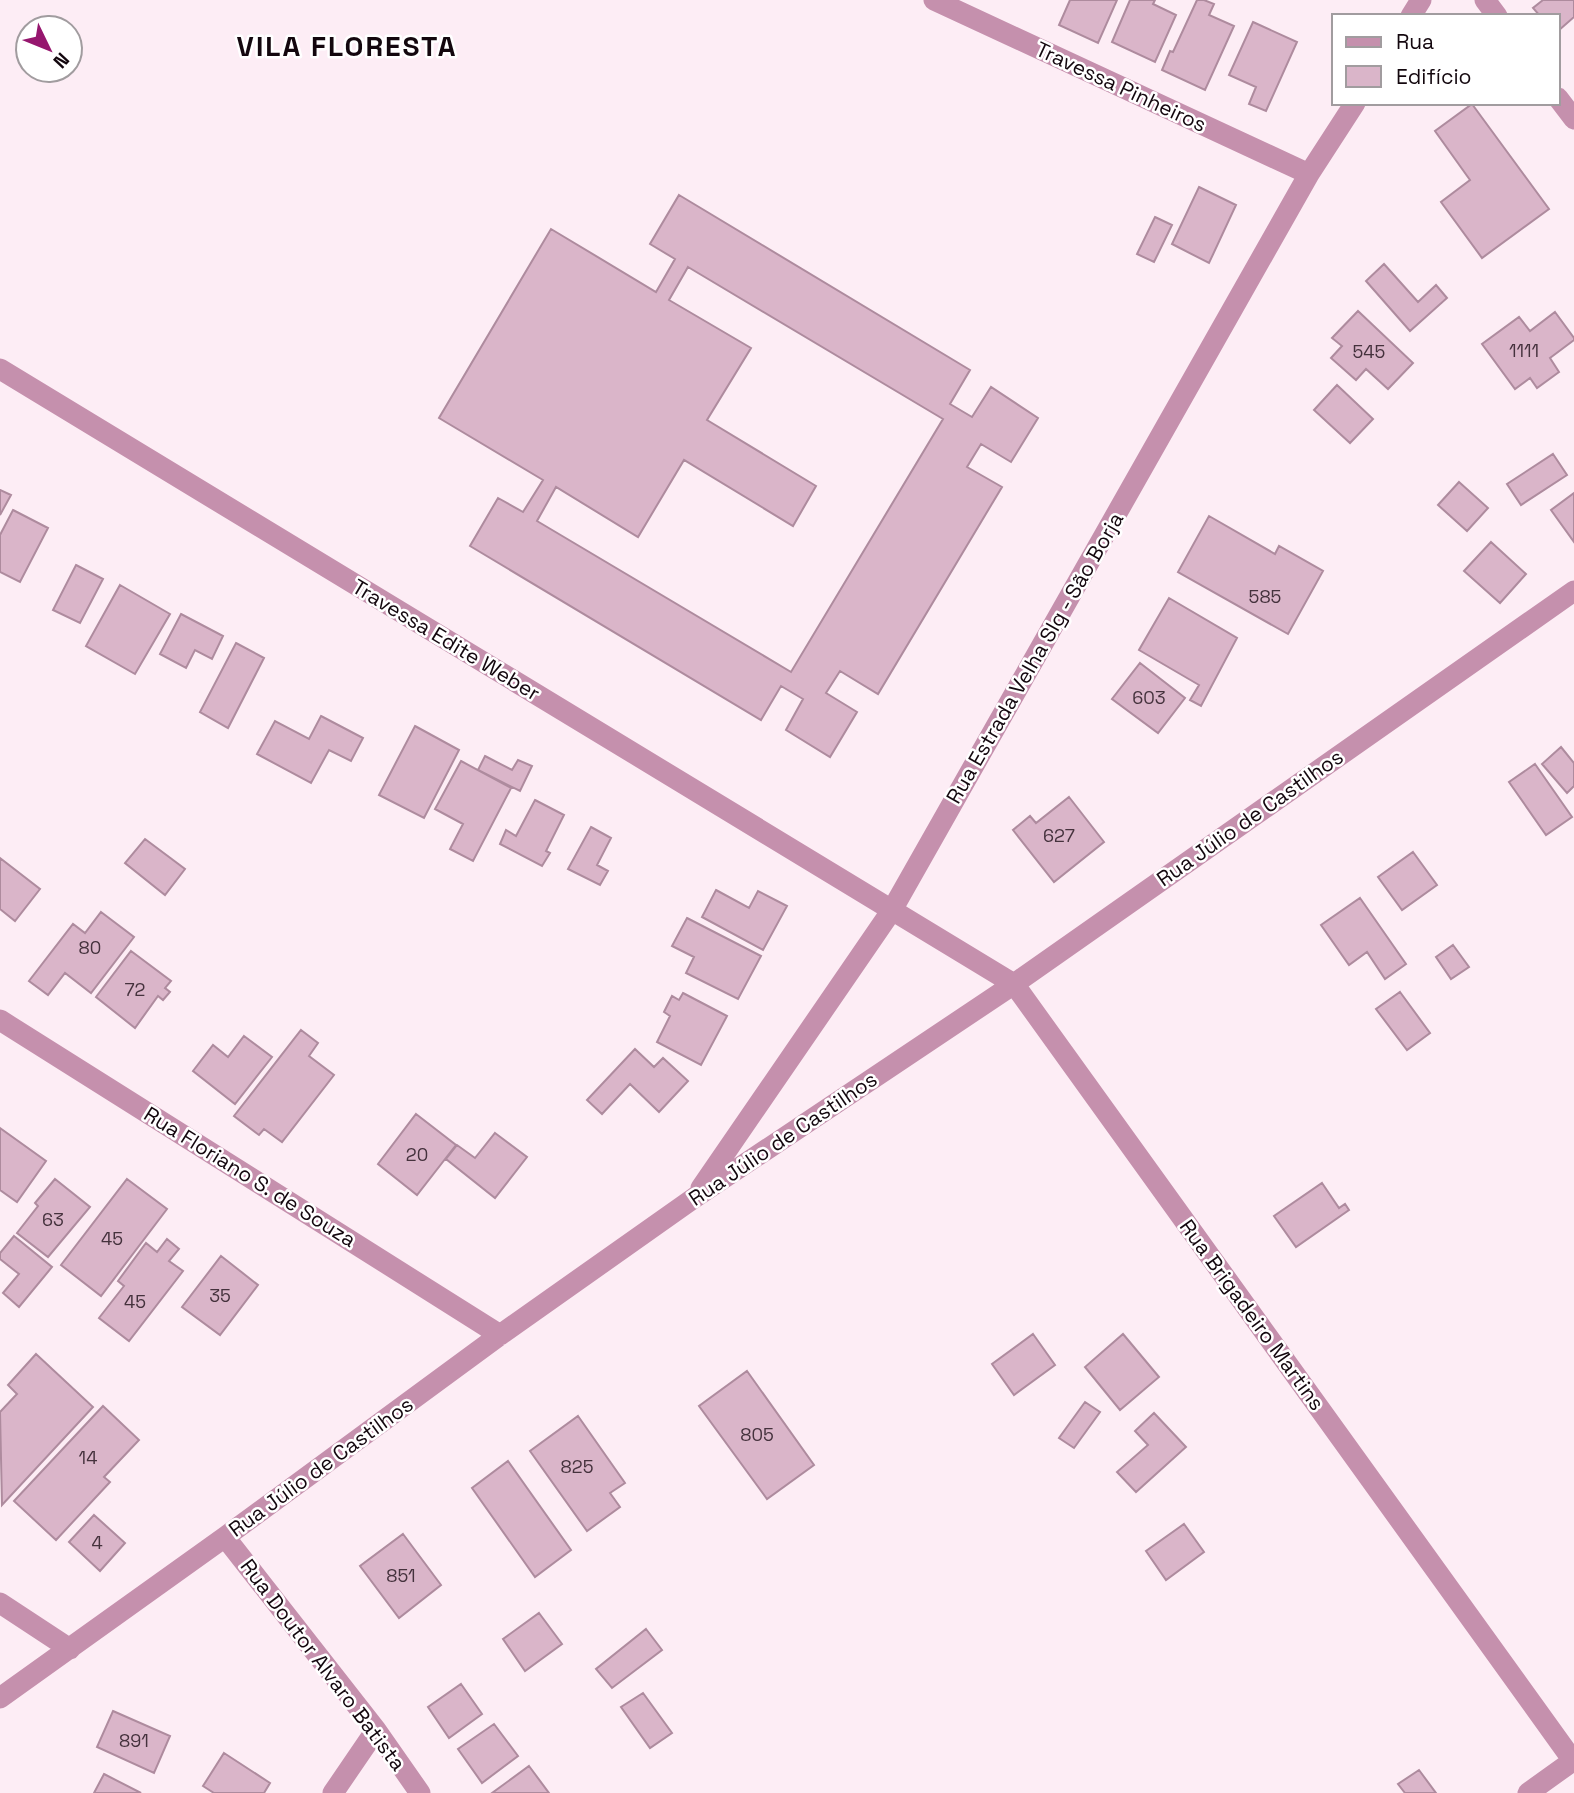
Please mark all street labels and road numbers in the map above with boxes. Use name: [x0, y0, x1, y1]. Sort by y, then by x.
street label: Travessa Pinheiros: [1032, 35, 1211, 138]
street label: Rua Estrada Velha Slg - São Borja: [940, 507, 1129, 808]
street label: Travessa Edite Weber: [347, 573, 545, 706]
street label: Rua Júlio de Castilhos: [1151, 743, 1348, 892]
street label: Rua Júlio de Castilhos: [683, 1065, 882, 1212]
street label: Rua Floriano S. de Souza: [139, 1100, 361, 1253]
street label: Rua Brigadeiro Martins: [1174, 1214, 1331, 1416]
street label: Rua Júlio de Castilhos: [223, 1391, 418, 1543]
street label: Rua Doutor Alvaro Batista: [235, 1553, 412, 1776]

